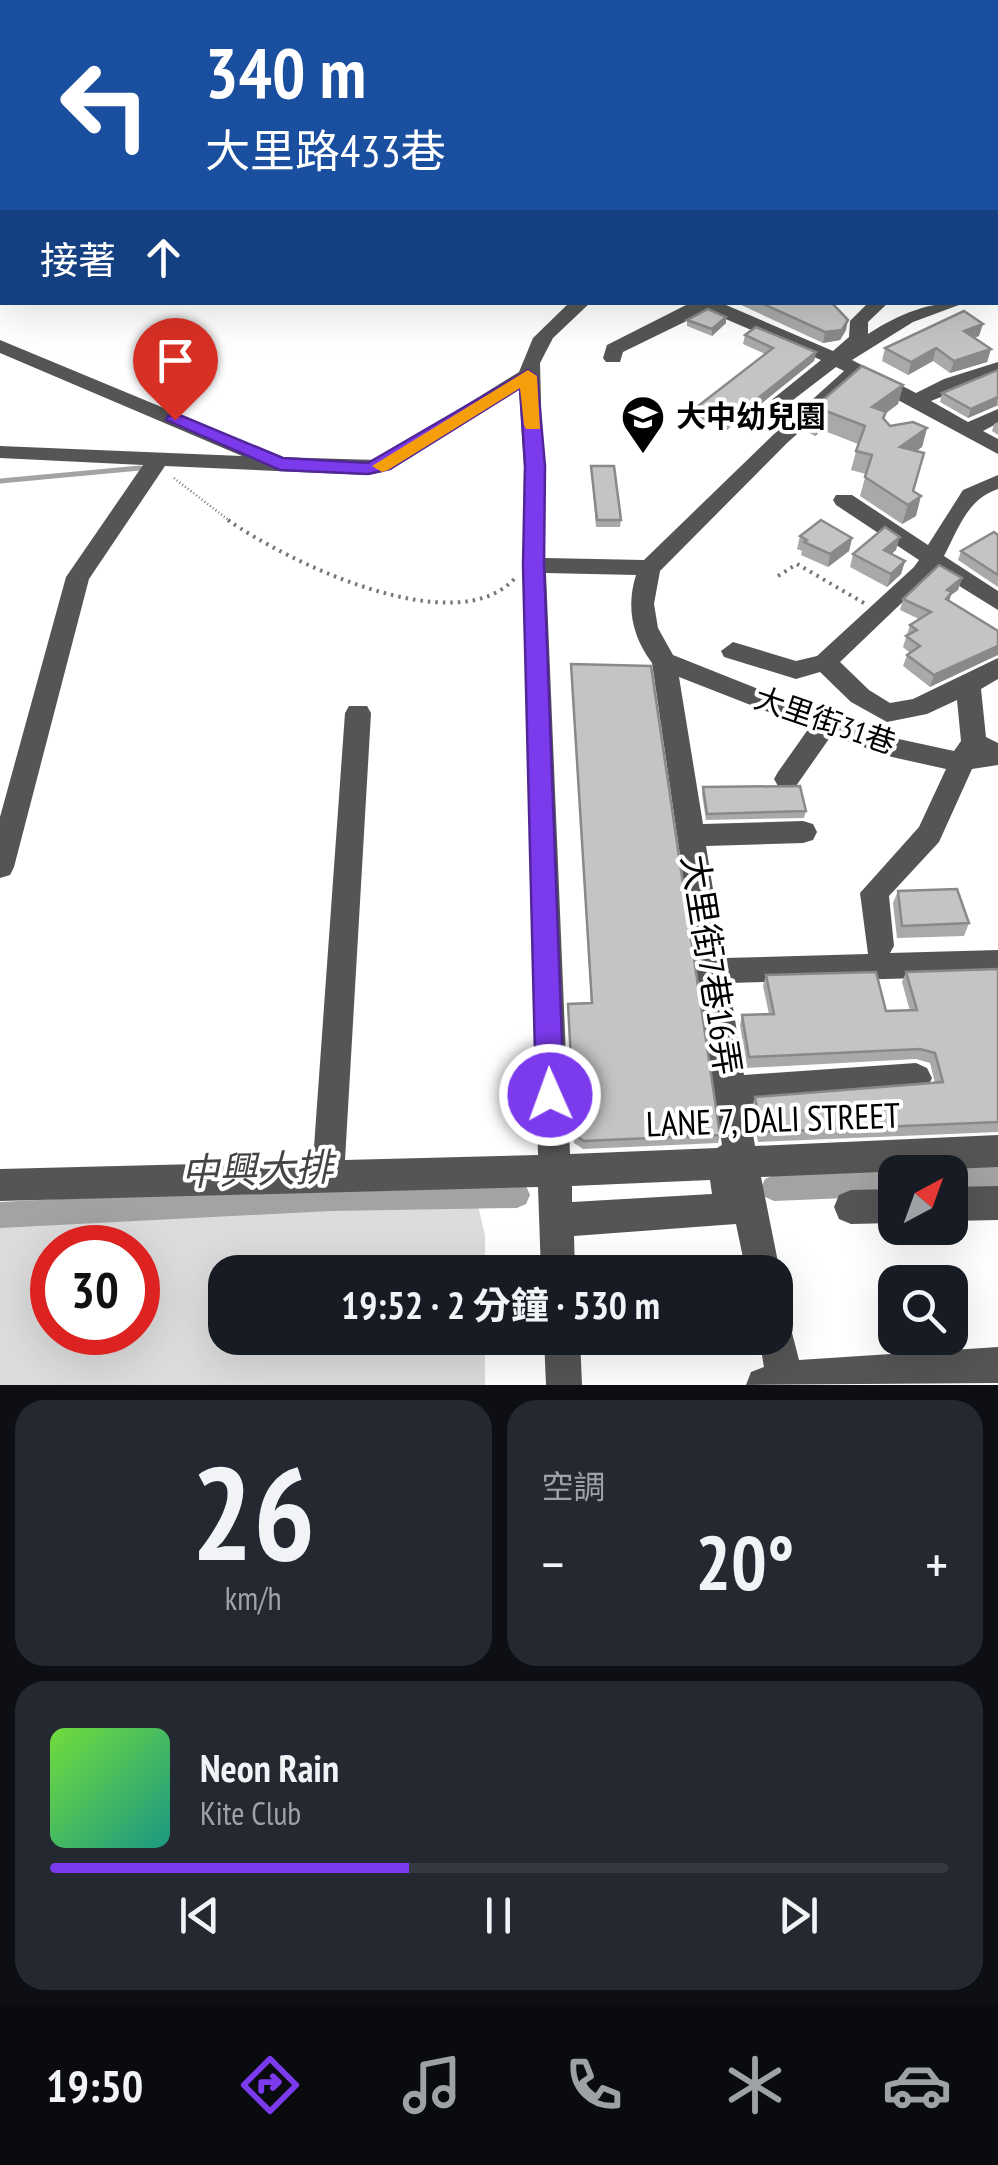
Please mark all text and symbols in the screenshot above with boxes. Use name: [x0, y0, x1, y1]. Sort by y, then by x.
text: 340 m: [205, 27, 366, 117]
icon: left: [40, 40, 170, 170]
text: 大里路433巷: [205, 121, 446, 179]
icon: ahead: [136, 230, 191, 285]
text: 接著: [40, 235, 116, 284]
pin: [133, 318, 218, 421]
icon: arrive: [148, 333, 203, 388]
school or university icon: 大中幼兒園: [620, 394, 666, 455]
place label: 大中幼兒園: [676, 396, 826, 435]
street label: 大里街31巷: [750, 677, 901, 762]
street label: 大里街7巷16弄: [672, 851, 752, 1078]
position arrow: [498, 1043, 602, 1147]
street label: LANE 7, DALI STREET: [645, 1092, 901, 1146]
water label: 中興大排: [180, 1141, 339, 1196]
north arrow: [878, 1155, 968, 1245]
map controls: [878, 1155, 968, 1355]
speed limit sign: 30: [30, 1225, 160, 1355]
button: search: [878, 1265, 968, 1355]
text: 19:52 · 2 分鐘 · 530 m: [341, 1280, 660, 1329]
text: 26: [191, 1428, 315, 1596]
text: 空調: [542, 1465, 606, 1507]
text: 20°: [695, 1514, 794, 1611]
text: −: [542, 1528, 564, 1599]
text: +: [925, 1528, 948, 1599]
text: km/h: [225, 1577, 282, 1619]
text: Neon Rain: [200, 1743, 339, 1792]
text: Kite Club: [200, 1792, 301, 1834]
icon: previous: [172, 1888, 227, 1943]
icon: pause: [471, 1888, 526, 1943]
icon: next: [771, 1888, 826, 1943]
icon: directions: [235, 2050, 305, 2120]
icon: music: [397, 2050, 467, 2120]
icon: phone: [559, 2050, 629, 2120]
icon: climate: [720, 2050, 790, 2120]
icon: car: [882, 2050, 952, 2120]
text: 19:50: [46, 2056, 143, 2114]

